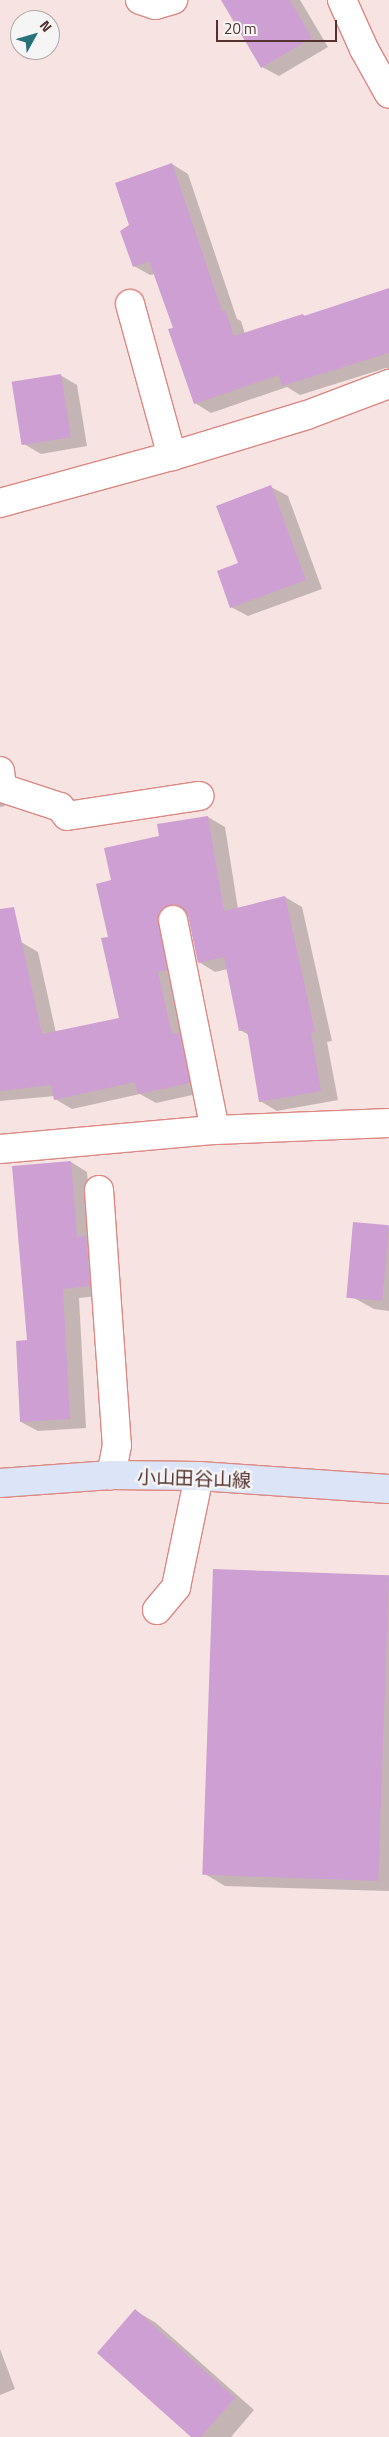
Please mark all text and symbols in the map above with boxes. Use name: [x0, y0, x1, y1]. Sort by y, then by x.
north arrow: [10, 10, 60, 60]
scale bar: [219, 10, 340, 42]
text: N: [35, 15, 57, 36]
text: 20 m: [224, 17, 257, 40]
street label: 小山田谷山線: [137, 1465, 251, 1491]

